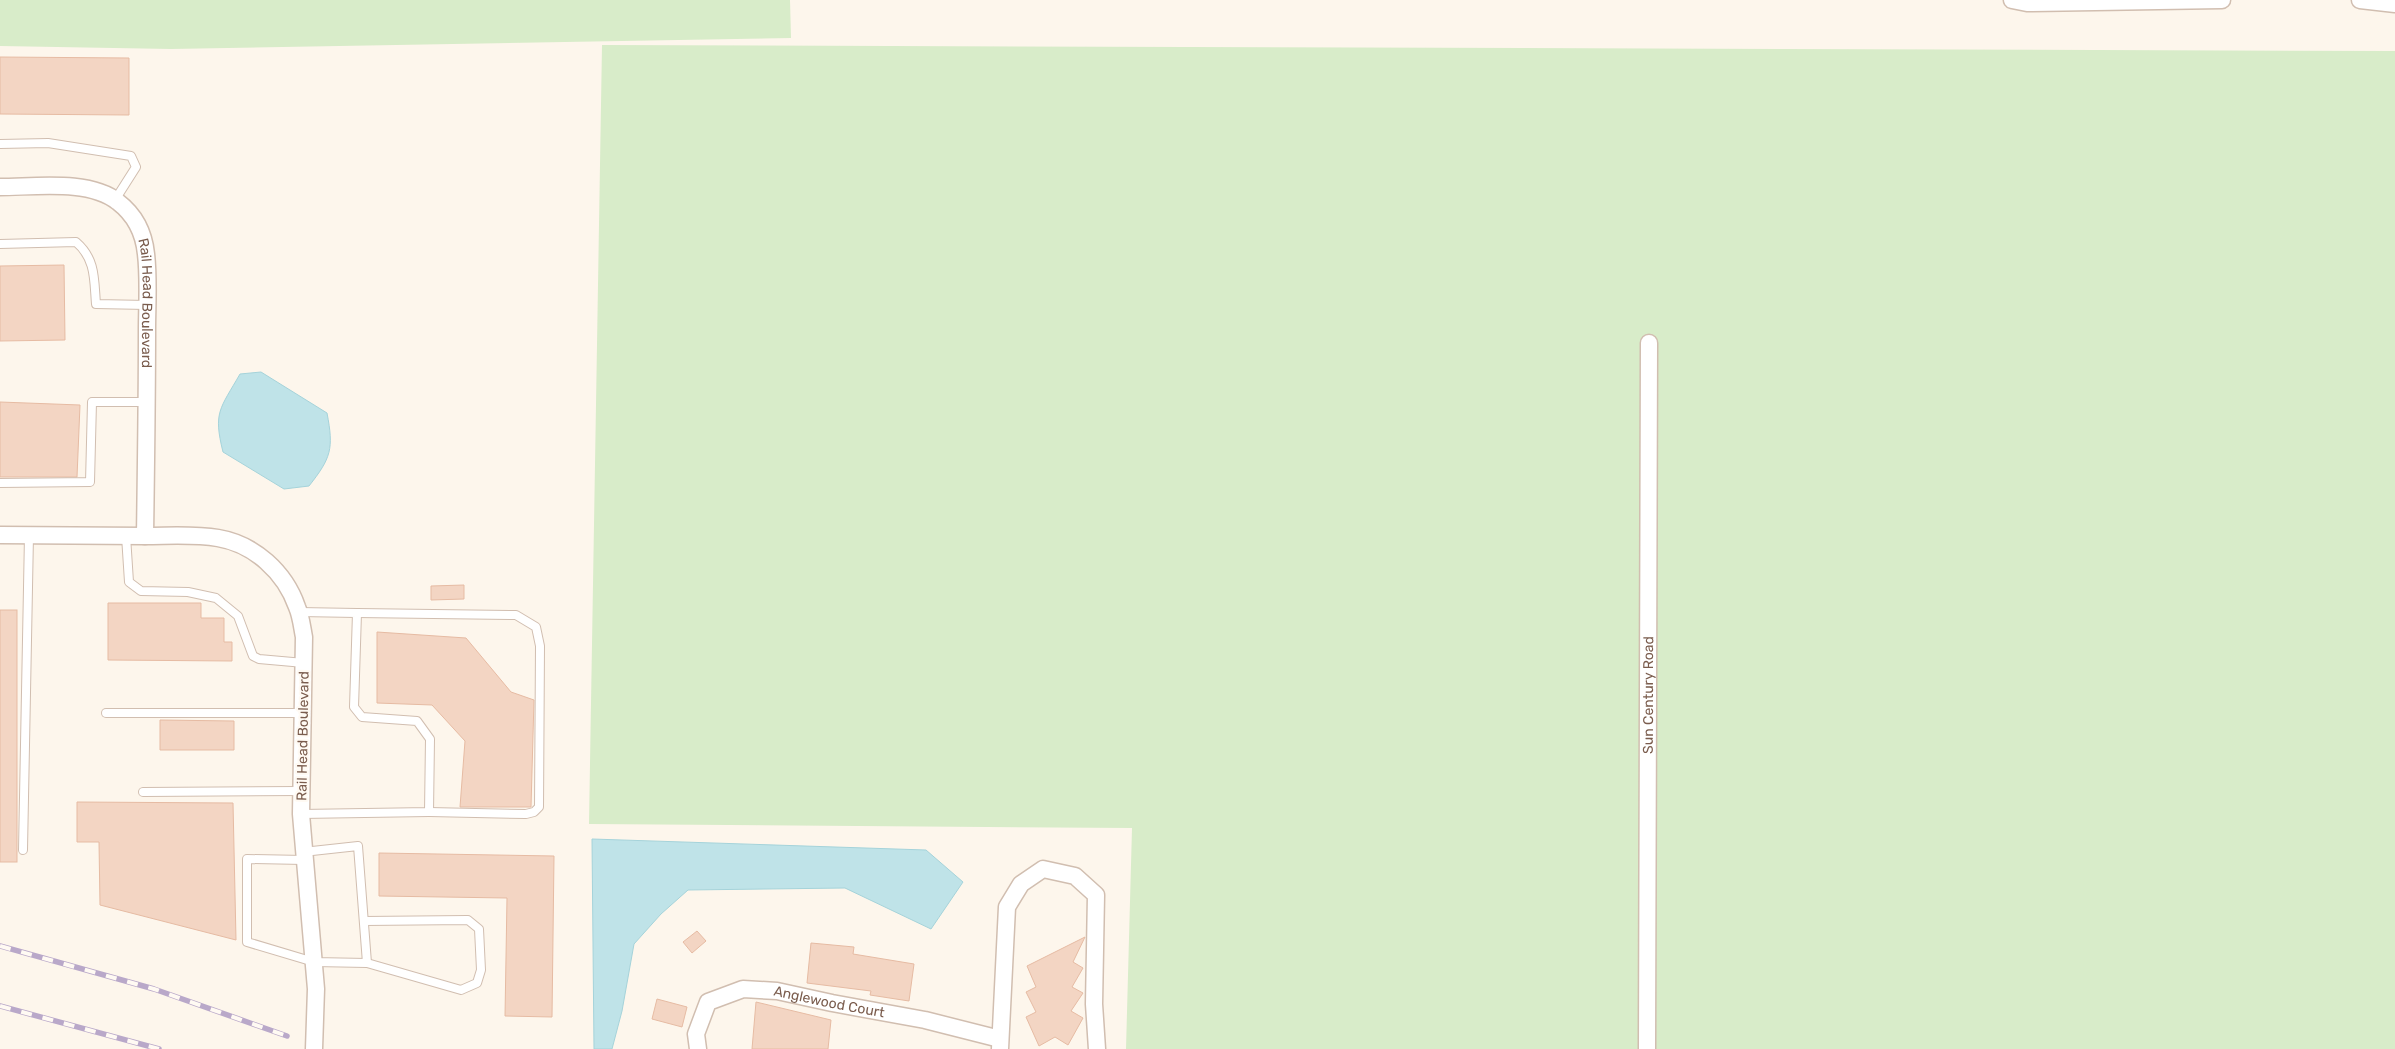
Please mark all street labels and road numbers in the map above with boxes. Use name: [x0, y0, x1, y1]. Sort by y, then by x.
street label: Rail Head Boulevard: [135, 236, 156, 368]
street label: Sun Century Road: [1639, 636, 1657, 754]
street label: Rail Head Boulevard: [293, 671, 313, 801]
street label: Anglewood Court: [772, 982, 887, 1021]

